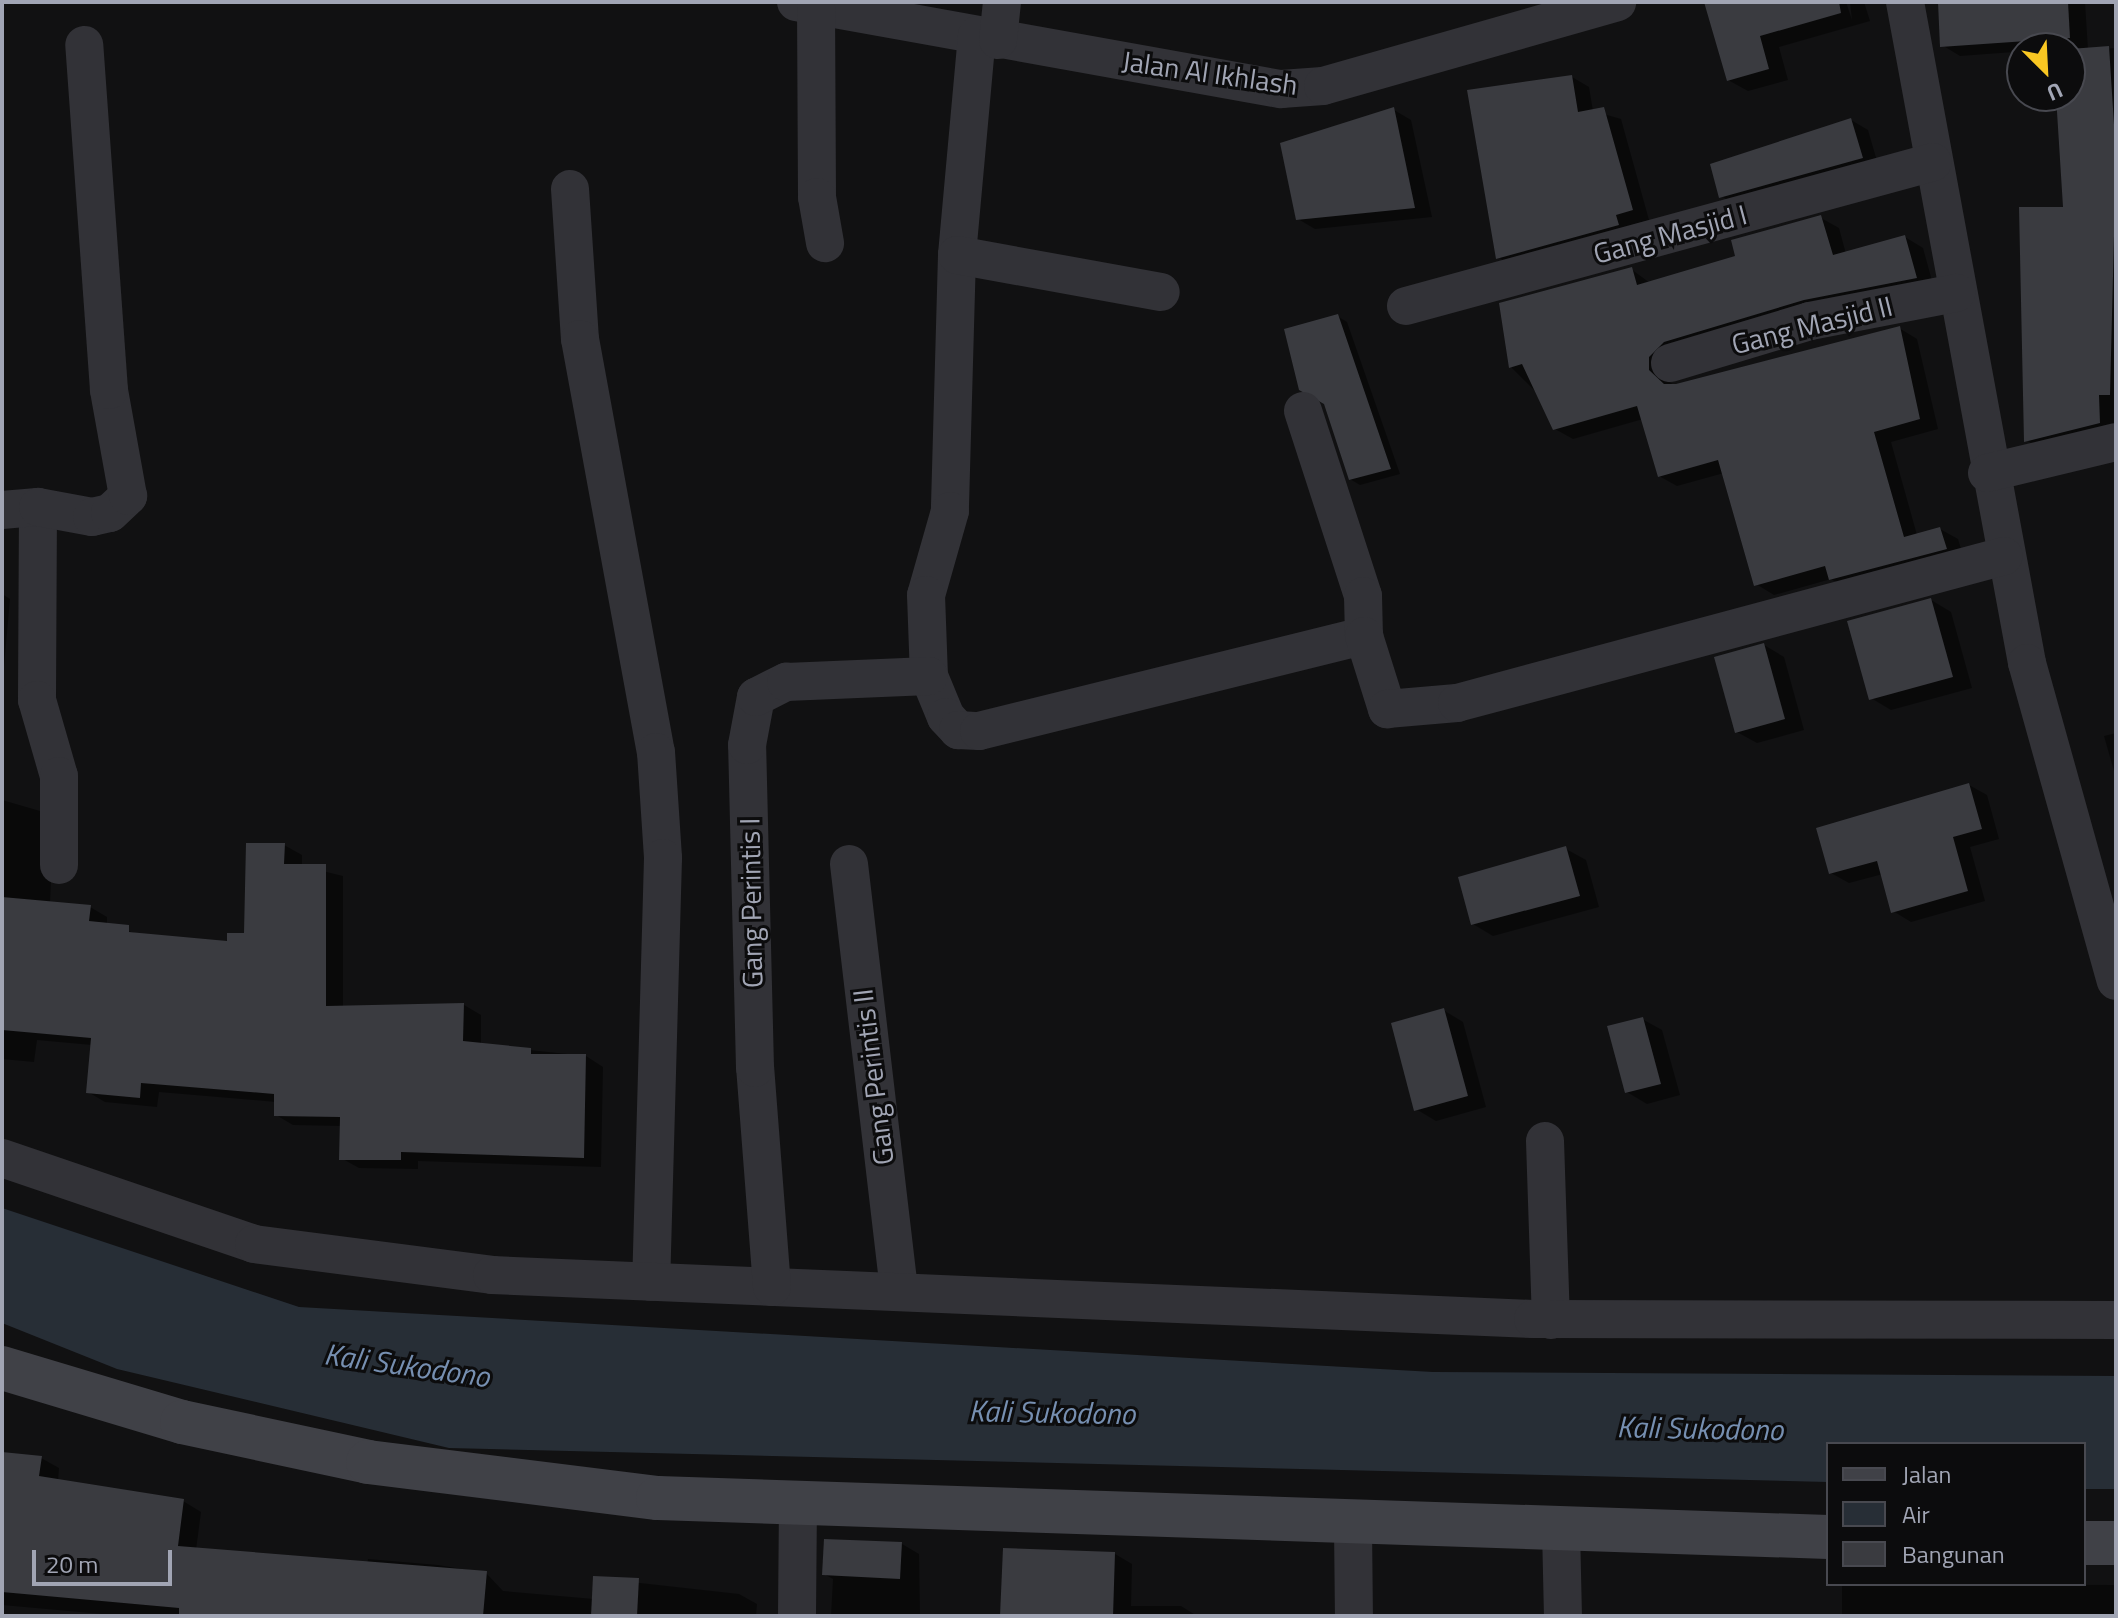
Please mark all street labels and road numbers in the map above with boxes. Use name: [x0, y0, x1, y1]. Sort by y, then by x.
street label: Jalan Al Ikhlash: [1120, 44, 1300, 102]
street label: Gang Masjid I: [1590, 197, 1750, 271]
street label: Gang Masjid II: [1728, 289, 1896, 361]
street label: Gang Perintis I: [733, 818, 769, 988]
street label: Gang Perintis II: [846, 987, 900, 1167]

